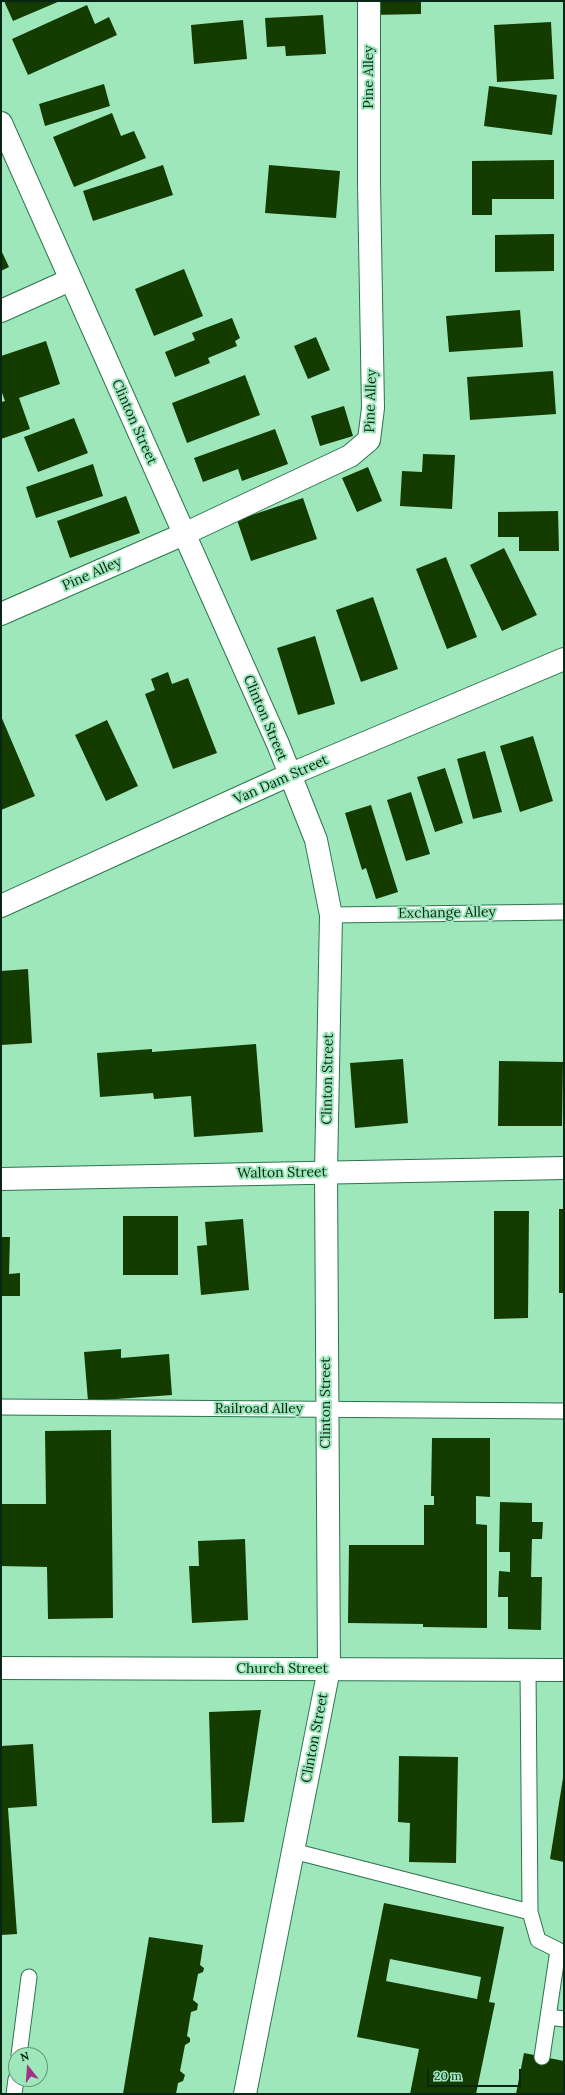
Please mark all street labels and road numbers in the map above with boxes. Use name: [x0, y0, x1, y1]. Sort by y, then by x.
street label: Pine Alley: [361, 45, 377, 109]
street label: Pine Alley: [361, 369, 381, 433]
street label: Clinton Street: [108, 377, 160, 467]
street label: Pine Alley: [60, 553, 124, 595]
street label: Clinton Street: [239, 673, 291, 763]
street label: Van Dam Street: [231, 752, 331, 808]
street label: Exchange Alley: [398, 904, 496, 922]
street label: Clinton Street: [319, 1033, 337, 1125]
street label: Walton Street: [237, 1164, 327, 1182]
street label: Clinton Street: [318, 1357, 334, 1449]
street label: Railroad Alley: [215, 1401, 303, 1417]
street label: Church Street: [236, 1661, 328, 1677]
street label: Clinton Street: [298, 1692, 332, 1784]

